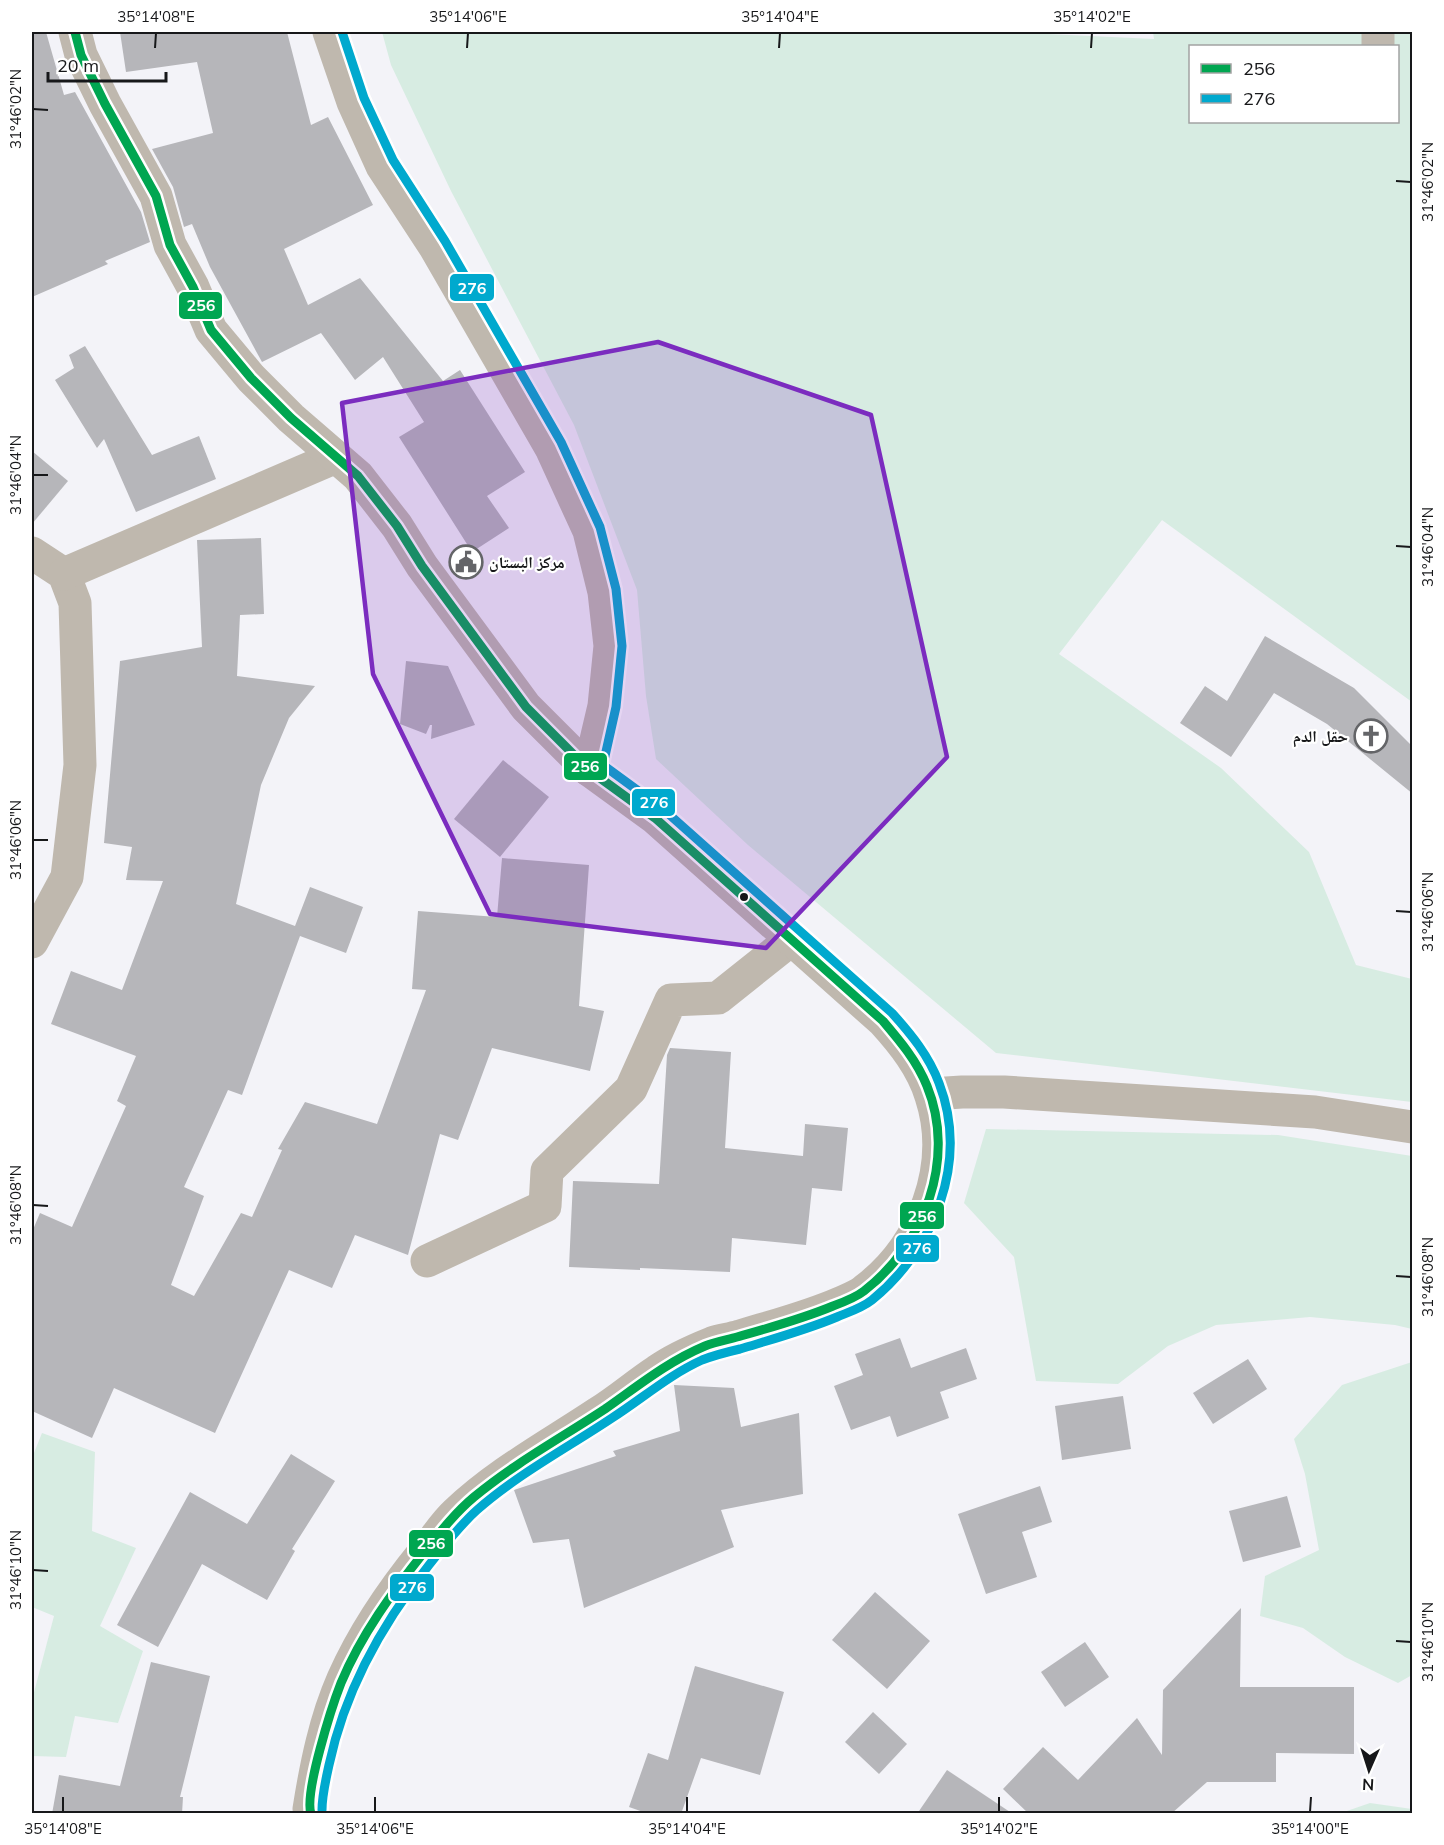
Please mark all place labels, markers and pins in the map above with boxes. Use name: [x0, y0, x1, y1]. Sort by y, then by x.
public building icon: مركز البستان: [448, 544, 484, 580]
place label: مركز البستان: [489, 552, 565, 572]
church icon: حقل الدم: [1353, 718, 1389, 754]
place label: حقل الدم: [1293, 726, 1348, 748]
unlabelled marker: [738, 891, 750, 903]

